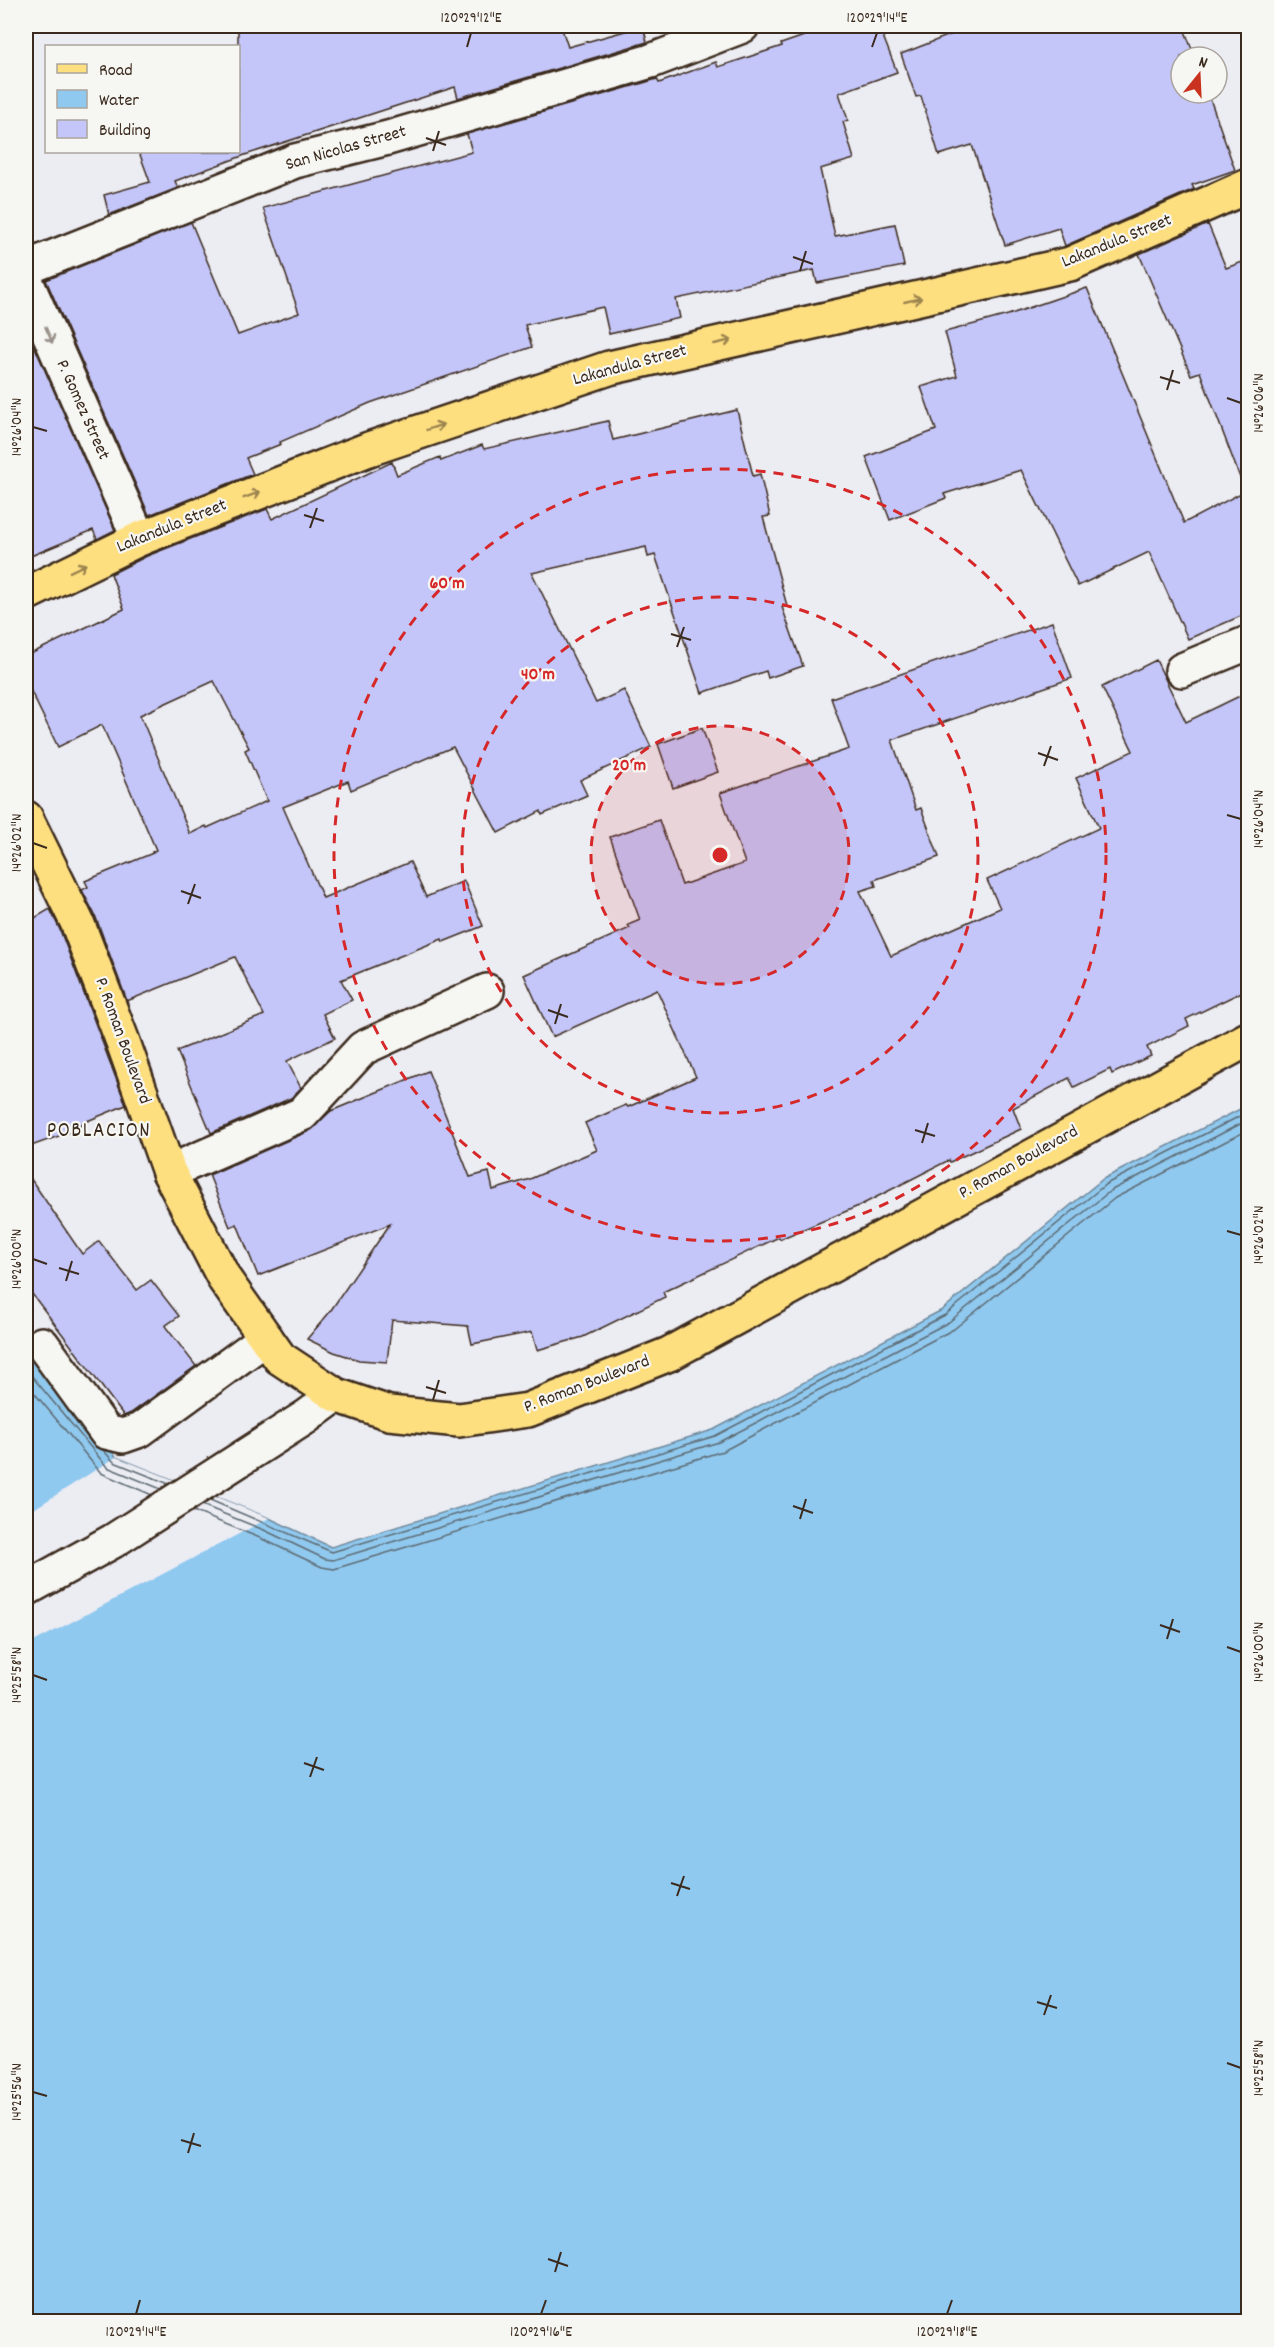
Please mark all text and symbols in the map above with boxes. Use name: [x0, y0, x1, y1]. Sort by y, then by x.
text: 120°29'12"E: [440, 8, 502, 30]
text: 120°29'14"E: [847, 8, 908, 30]
legend: [45, 45, 240, 153]
north arrow: [1169, 45, 1229, 105]
text: N: [1196, 51, 1210, 75]
text: Road: [99, 59, 133, 84]
text: Water: [99, 89, 139, 114]
text: Building: [99, 119, 151, 144]
street label: San Nicolas Street: [283, 120, 410, 178]
street label: Lakandula Street: [1058, 208, 1176, 275]
one-way arrow: [903, 293, 922, 305]
one-way arrow: [44, 325, 55, 343]
one-way arrow: [713, 336, 732, 348]
street label: Lakandula Street: [570, 339, 690, 393]
street label: P. Gomez Street: [49, 356, 115, 464]
text: 14°26'06"N: [1249, 373, 1271, 433]
text: 14°26'04"N: [7, 398, 29, 456]
one-way arrow: [425, 420, 444, 431]
one-way arrow: [243, 488, 261, 499]
street label: Lakandula Street: [113, 493, 231, 560]
one-way arrow: [69, 562, 87, 574]
text: 60 m: [429, 572, 465, 597]
text: 40 m: [521, 663, 555, 688]
text: 20 m: [612, 754, 646, 779]
text: 14°26'04"N: [1249, 790, 1271, 848]
text: 14°26'02"N: [7, 814, 29, 872]
centre of rings: [710, 845, 730, 865]
street label: P. Roman Boulevard: [88, 974, 156, 1108]
district label: POBLACION: [47, 1117, 151, 1147]
street label: P. Roman Boulevard: [955, 1120, 1083, 1206]
text: 14°26'02"N: [1249, 1206, 1271, 1264]
text: 14°26'00"N: [7, 1229, 29, 1289]
street label: P. Roman Boulevard: [520, 1350, 654, 1420]
text: 14°26'00"N: [1249, 1622, 1271, 1682]
text: 14°25'58"N: [7, 1647, 29, 1703]
text: 14°25'58"N: [1249, 2040, 1271, 2096]
text: 14°25'56"N: [7, 2063, 29, 2121]
text: 120°29'14"E: [106, 2322, 167, 2344]
text: 120°29'16"E: [510, 2322, 572, 2344]
text: 120°29'18"E: [917, 2322, 978, 2344]

